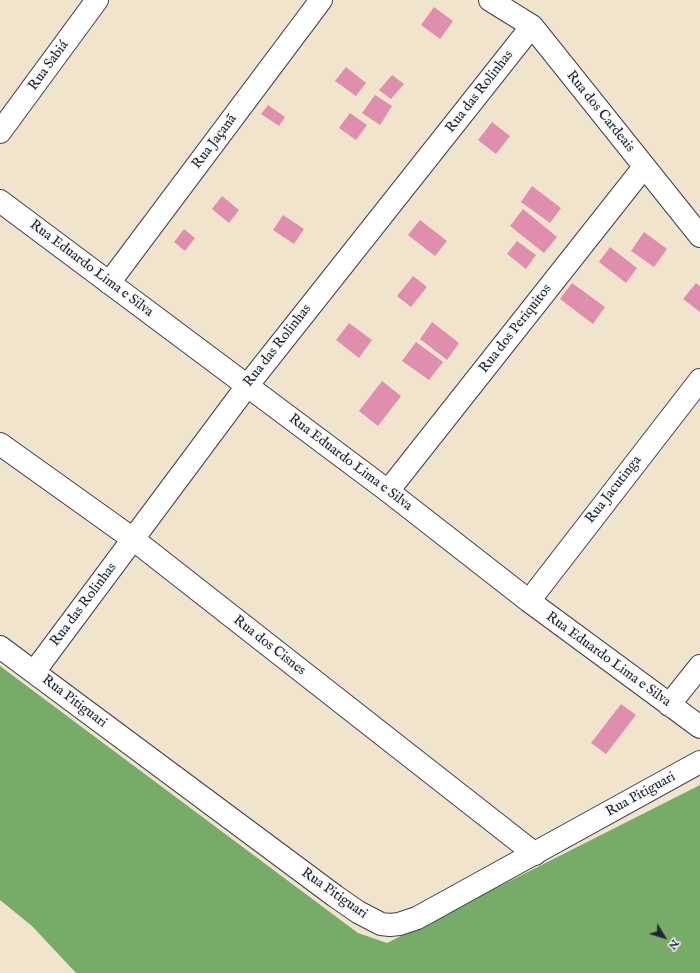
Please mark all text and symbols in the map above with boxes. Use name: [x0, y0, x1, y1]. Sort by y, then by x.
street label: Rua Sabiá: [25, 38, 73, 94]
street label: Rua das Rolinhas: [443, 47, 517, 137]
street label: Rua dos Cardeais: [562, 68, 638, 156]
street label: Rua Jaçanã: [189, 111, 241, 173]
street label: Rua Eduardo Lima e Silva: [26, 217, 156, 321]
street label: Rua dos Periquitos: [476, 281, 556, 377]
street label: Rua das Rolinhas: [241, 301, 315, 391]
street label: Rua Eduardo Lima e Silva: [285, 411, 415, 515]
street label: Rua Jacutinga: [582, 453, 646, 527]
street label: Rua das Rolinhas: [47, 560, 121, 650]
street label: Rua Eduardo Lima e Silva: [542, 609, 674, 711]
street label: Rua dos Cisnes: [229, 612, 309, 680]
street label: Rua Pitiguari: [38, 672, 110, 732]
street label: Rua Pitiguari: [603, 769, 679, 821]
street label: Rua Pitiguari: [298, 865, 370, 923]
north arrow: [644, 917, 684, 957]
text: N: [665, 936, 682, 952]

